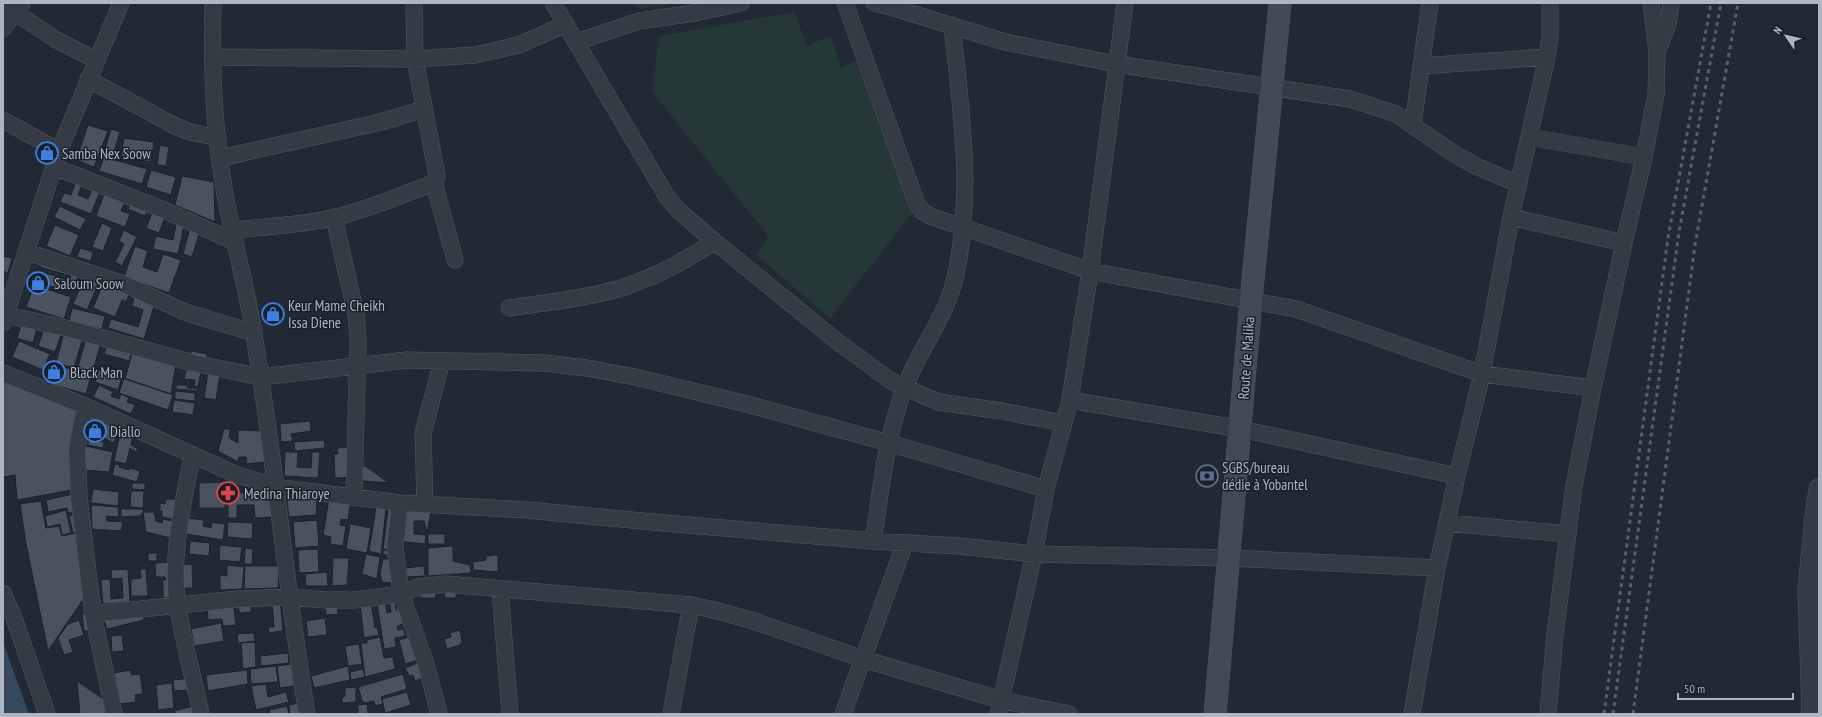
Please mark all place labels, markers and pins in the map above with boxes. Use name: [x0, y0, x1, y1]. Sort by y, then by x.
shop icon: Samba Nex Soow: [34, 140, 60, 166]
place label: Samba Nex Soow: [62, 144, 151, 163]
shop icon: Saloum Soow: [25, 270, 51, 296]
place label: Saloum Soow: [54, 274, 124, 293]
place label: Keur Mame Cheikh Issa Diene: [288, 296, 385, 332]
shop icon: Keur Mame Cheikh Issa Diene: [260, 301, 286, 327]
shop icon: Black Man: [41, 359, 67, 385]
place label: Black Man: [70, 363, 123, 382]
shop icon: Diallo: [82, 418, 108, 444]
place label: Diallo: [110, 422, 141, 441]
place label: SGBS/bureau dédie à Yobantel: [1222, 458, 1308, 494]
bank icon: SGBS/bureau dédie à Yobantel: [1194, 463, 1220, 489]
pharmacy icon: Medina Thiaroye: [215, 480, 241, 506]
place label: Medina Thiaroye: [244, 484, 330, 503]

